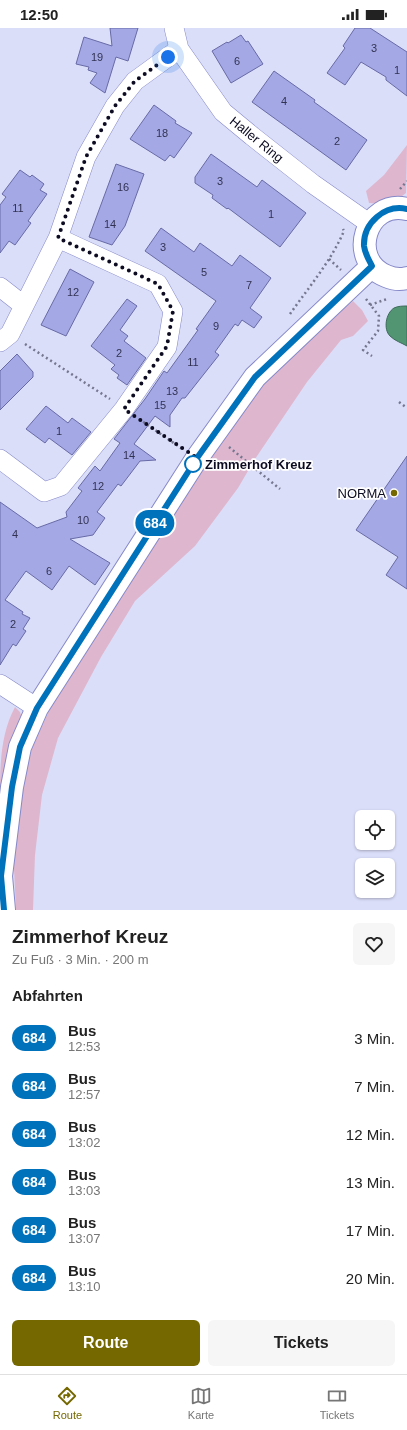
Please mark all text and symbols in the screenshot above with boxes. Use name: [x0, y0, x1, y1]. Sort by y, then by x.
text: 12:50: [20, 6, 58, 23]
house number: 3: [371, 42, 377, 54]
your location: [158, 47, 178, 67]
house number: 19: [91, 51, 103, 63]
house number: 6: [234, 55, 240, 67]
house number: 1: [394, 64, 400, 76]
house number: 4: [281, 95, 287, 107]
street label: Haller Ring: [227, 113, 286, 165]
house number: 18: [156, 127, 168, 139]
house number: 2: [334, 135, 340, 147]
house number: 3: [217, 175, 223, 187]
house number: 16: [117, 181, 129, 193]
house number: 11: [12, 202, 24, 214]
house number: 1: [268, 208, 274, 220]
house number: 14: [104, 218, 116, 230]
house number: 3: [160, 241, 166, 253]
house number: 5: [201, 266, 207, 278]
house number: 7: [246, 279, 252, 291]
house number: 12: [67, 286, 79, 298]
house number: 9: [213, 320, 219, 332]
house number: 2: [116, 347, 122, 359]
house number: 11: [187, 356, 199, 368]
house number: 13: [166, 385, 178, 397]
house number: 15: [154, 399, 166, 411]
house number: 1: [56, 425, 62, 437]
house number: 14: [123, 449, 135, 461]
marker: Zimmerhof Kreuz: [184, 455, 202, 473]
place label: Zimmerhof Kreuz: [205, 457, 312, 472]
house number: 12: [92, 480, 104, 492]
place label: NORMA: [338, 486, 386, 501]
marker: NORMA: [389, 488, 399, 498]
line badge: 684: [132, 510, 178, 536]
house number: 10: [77, 514, 89, 526]
text: 684: [143, 515, 167, 531]
house number: 4: [12, 528, 18, 540]
house number: 6: [46, 565, 52, 577]
house number: 2: [10, 618, 16, 630]
map controls: [355, 810, 395, 898]
button: locate: [355, 810, 395, 850]
button: layers: [355, 858, 395, 898]
button: heart: [353, 923, 395, 965]
text: Zimmerhof Kreuz: [12, 926, 168, 947]
text: Zu Fuß · 3 Min. · 200 m: [12, 952, 149, 967]
text: Abfahrten: [12, 987, 83, 1004]
text: Bus: [68, 1022, 96, 1039]
text: 684: [22, 1030, 46, 1046]
text: 3 Min.: [354, 1030, 395, 1047]
text: 12:53: [68, 1039, 101, 1054]
text: Bus: [68, 1070, 96, 1087]
text: 684: [22, 1078, 46, 1094]
text: 7 Min.: [354, 1078, 395, 1095]
text: 12:57: [68, 1087, 101, 1102]
text: Bus: [68, 1118, 96, 1135]
text: 684: [22, 1126, 46, 1142]
text: 12 Min.: [346, 1126, 395, 1143]
text: 13:02: [68, 1135, 101, 1150]
text: Bus: [68, 1166, 96, 1183]
text: 684: [22, 1174, 46, 1190]
text: 13 Min.: [346, 1174, 395, 1191]
text: 13:03: [68, 1183, 101, 1198]
text: Bus: [68, 1214, 96, 1231]
text: 684: [22, 1222, 46, 1238]
text: 17 Min.: [346, 1222, 395, 1239]
text: 13:07: [68, 1231, 101, 1246]
text: Bus: [68, 1262, 96, 1279]
text: 684: [22, 1270, 46, 1286]
text: 20 Min.: [346, 1270, 395, 1287]
text: 13:10: [68, 1279, 101, 1294]
button: Route: [12, 1320, 200, 1366]
button: Tickets: [208, 1320, 395, 1366]
tab: Route: [53, 1385, 82, 1421]
tab: Karte: [188, 1385, 214, 1421]
tab: Tickets: [320, 1385, 354, 1421]

